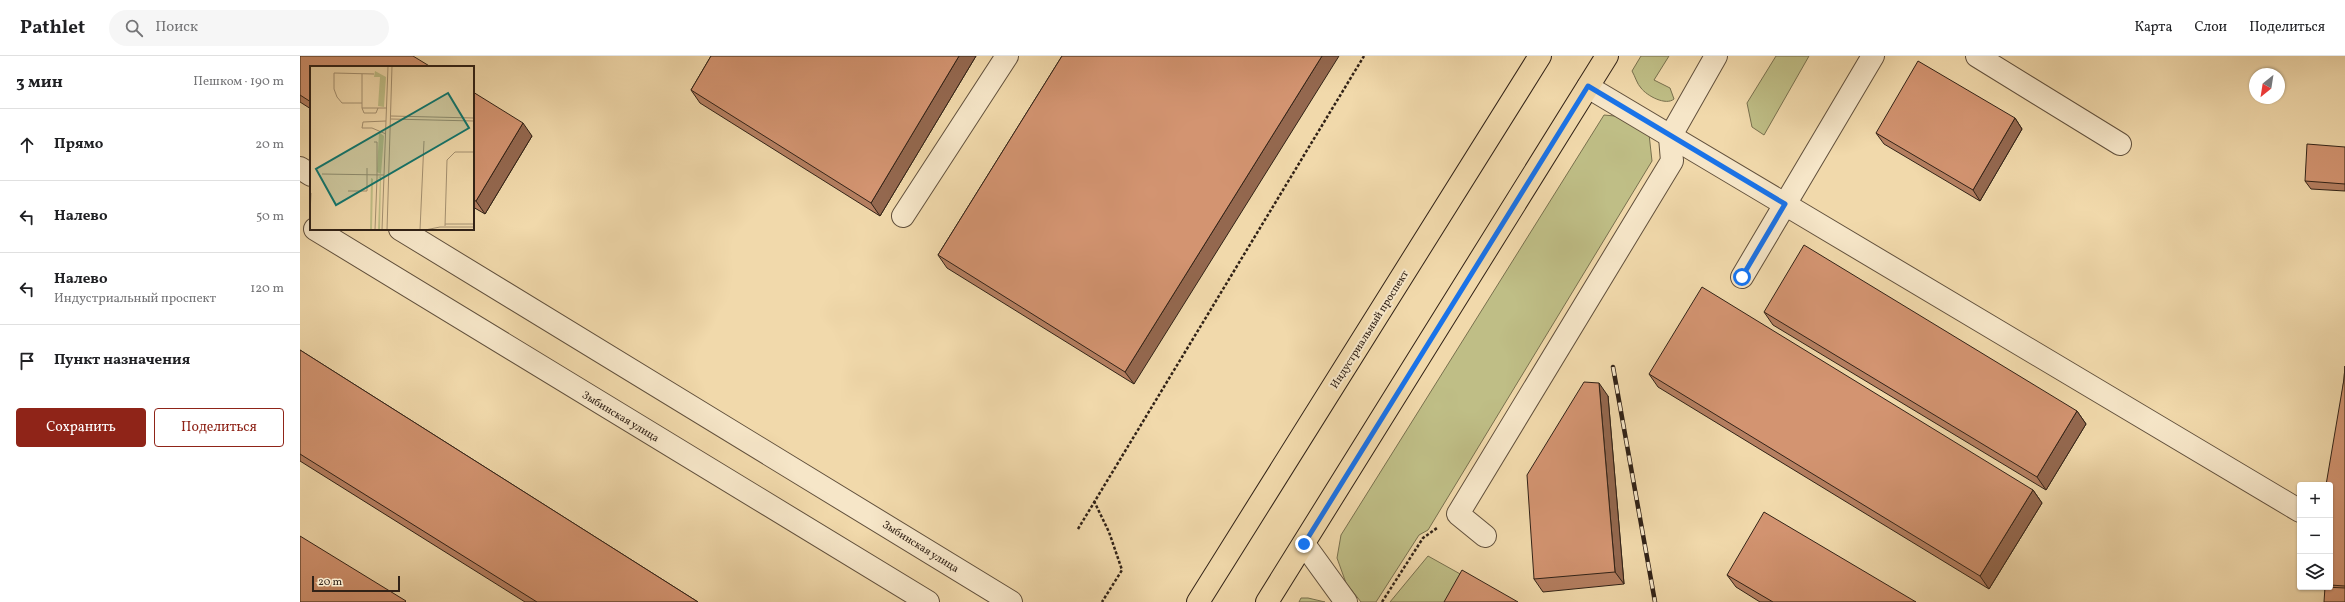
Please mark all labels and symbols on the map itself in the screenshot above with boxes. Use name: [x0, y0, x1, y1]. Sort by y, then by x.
inset map: [310, 66, 474, 230]
north arrow: [2249, 68, 2285, 104]
street label: Индустриальный проспект: [1328, 267, 1413, 392]
route start: [1733, 268, 1751, 286]
street label: Зыбинская улица: [579, 388, 662, 447]
street label: Зыбинская улица: [879, 518, 962, 577]
route end: [1295, 535, 1313, 553]
scale bar: [312, 574, 400, 593]

